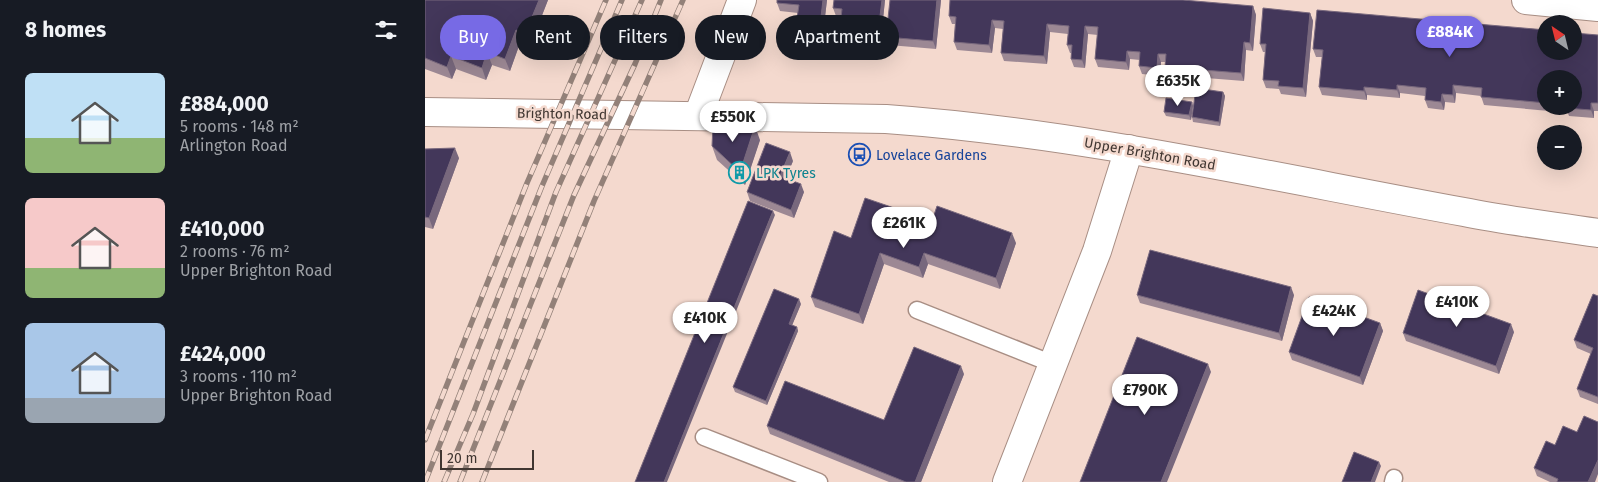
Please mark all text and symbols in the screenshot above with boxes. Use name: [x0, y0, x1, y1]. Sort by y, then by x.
chip: Buy: [440, 15, 506, 60]
chip: Rent: [516, 15, 590, 60]
chip: Filters: [600, 15, 685, 60]
chip: New: [695, 15, 766, 60]
chip: Apartment: [776, 15, 899, 60]
pin: £884K: [1415, 15, 1485, 58]
north arrow: [1537, 15, 1583, 60]
map controls: [1537, 15, 1582, 170]
icon: filters: [372, 16, 400, 44]
text: 8 homes: [25, 17, 106, 43]
text: £884K: [1427, 22, 1473, 41]
pin: £635K: [1143, 64, 1213, 107]
button: +: [1537, 70, 1582, 115]
text: £635K: [1156, 71, 1200, 90]
text: £884,000: [180, 91, 269, 117]
icon: home: [65, 93, 125, 153]
pin: £550K: [698, 100, 768, 143]
street label: Brighton Road: [517, 105, 607, 123]
text: £550K: [711, 107, 755, 126]
text: 5 rooms · 148 m²: [180, 117, 299, 136]
button: −: [1537, 125, 1582, 170]
street label: Upper Brighton Road: [1083, 134, 1217, 174]
text: Arlington Road: [180, 136, 288, 155]
bus stop icon: Lovelace Gardens: [848, 143, 872, 167]
place label: Lovelace Gardens: [876, 147, 987, 164]
building icon: LPK Tyres: [728, 161, 752, 185]
place label: LPK Tyres: [756, 165, 816, 182]
pin: £261K: [869, 206, 939, 249]
text: £261K: [883, 213, 925, 232]
text: £410,000: [180, 216, 265, 242]
icon: home: [65, 218, 125, 278]
text: 2 rooms · 76 m²: [180, 242, 290, 261]
text: Upper Brighton Road: [180, 261, 332, 280]
pin: £410K: [1422, 286, 1492, 328]
text: £410K: [1436, 292, 1478, 311]
pin: £424K: [1299, 294, 1369, 337]
text: £424K: [1312, 301, 1356, 320]
pin: £410K: [670, 302, 740, 344]
text: £410K: [684, 308, 726, 327]
text: £424,000: [180, 341, 266, 367]
icon: home: [65, 343, 125, 403]
text: 3 rooms · 110 m²: [180, 367, 297, 386]
pin: £790K: [1110, 374, 1180, 416]
text: £790K: [1123, 380, 1167, 399]
text: Upper Brighton Road: [180, 386, 332, 405]
scale bar: [440, 447, 534, 470]
text: 20 m: [447, 450, 477, 467]

